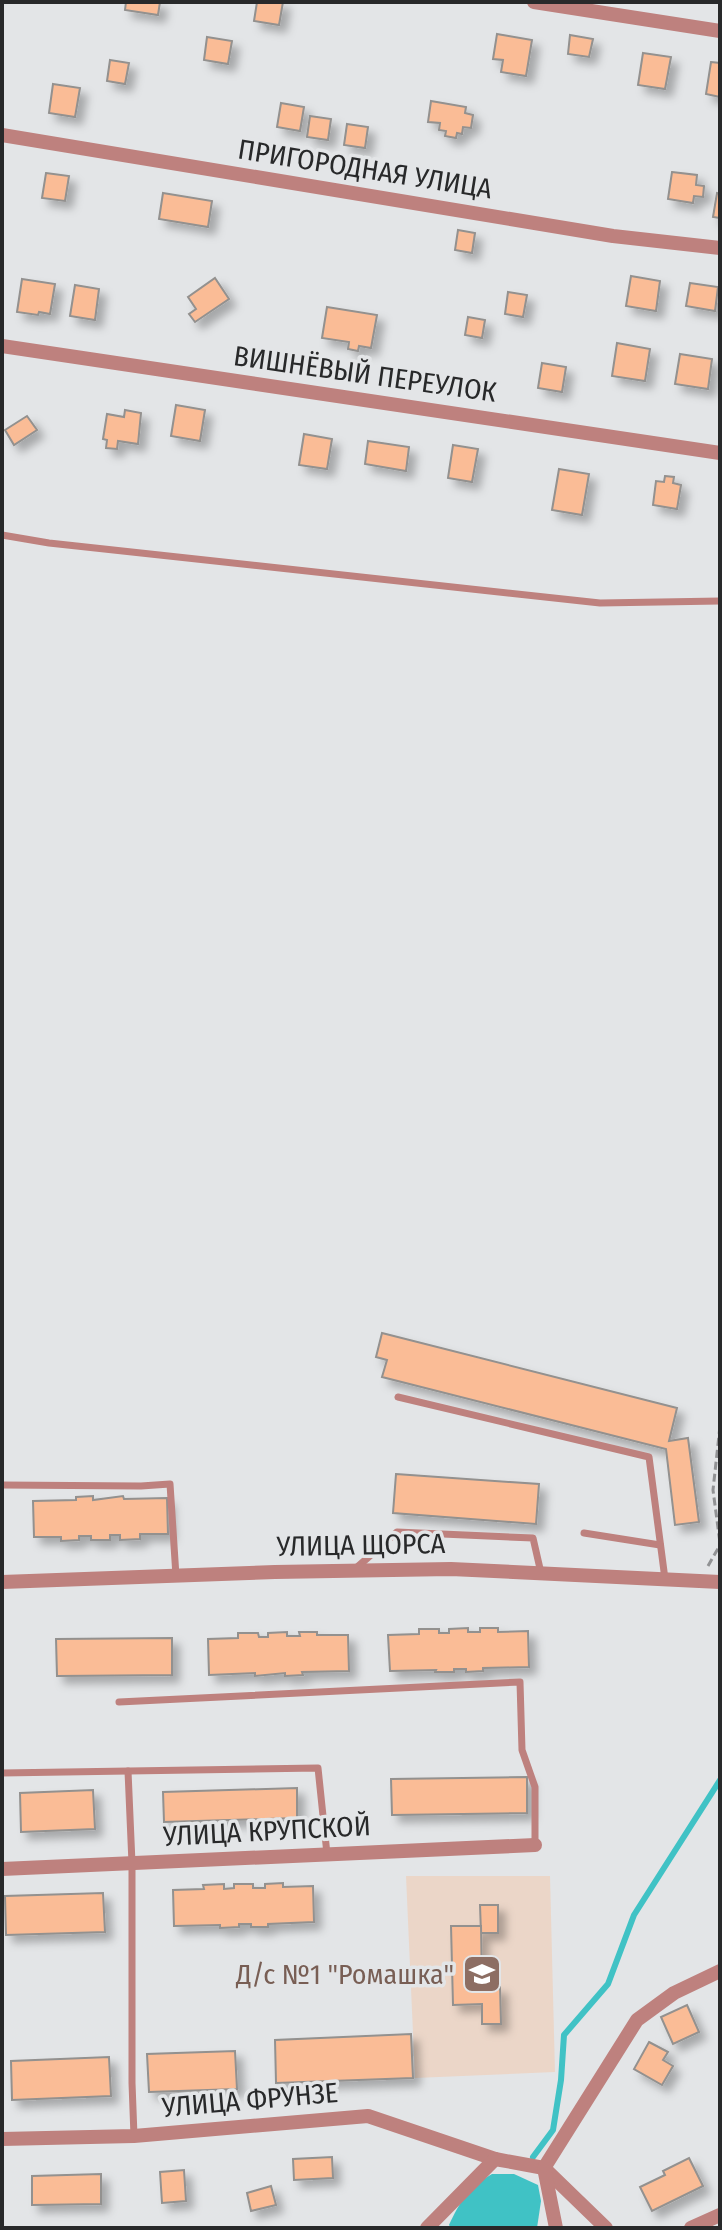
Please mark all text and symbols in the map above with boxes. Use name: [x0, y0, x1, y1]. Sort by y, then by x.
street label: ПРИГОРОДНАЯ УЛИЦА: [236, 133, 495, 205]
street label: ВИШНЁВЫЙ ПЕРЕУЛОК: [232, 339, 499, 409]
street label: УЛИЦА ЩОРСА: [275, 1527, 446, 1563]
street label: УЛИЦА КРУПСКОЙ: [161, 1809, 372, 1853]
school or university icon: Д/с №1 "Ромашка": [461, 1953, 503, 1995]
place label: Д/с №1 "Ромашка": [235, 1958, 454, 1991]
street label: УЛИЦА ФРУНЗЕ: [160, 2076, 339, 2124]

